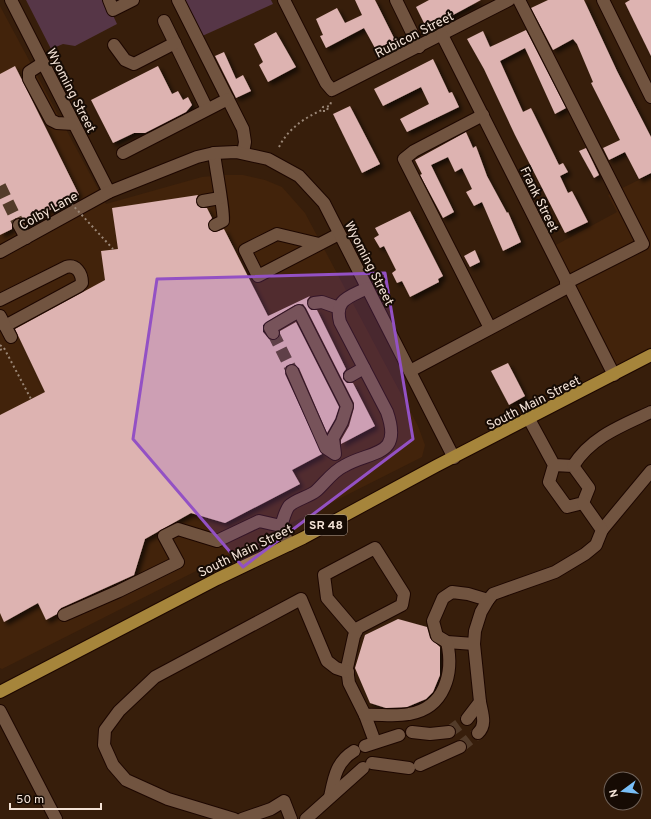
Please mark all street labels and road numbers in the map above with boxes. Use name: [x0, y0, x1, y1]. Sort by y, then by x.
street label: Rubicon Street: [373, 9, 457, 63]
street label: Wyoming Street: [42, 46, 98, 136]
street label: Frank Street: [515, 164, 561, 235]
street label: Colby Lane: [17, 189, 81, 235]
street label: Wyoming Street: [340, 219, 396, 309]
street label: South Main Street: [484, 373, 584, 434]
road number: SR 48: [305, 515, 347, 535]
street label: South Main Street: [196, 522, 296, 582]

